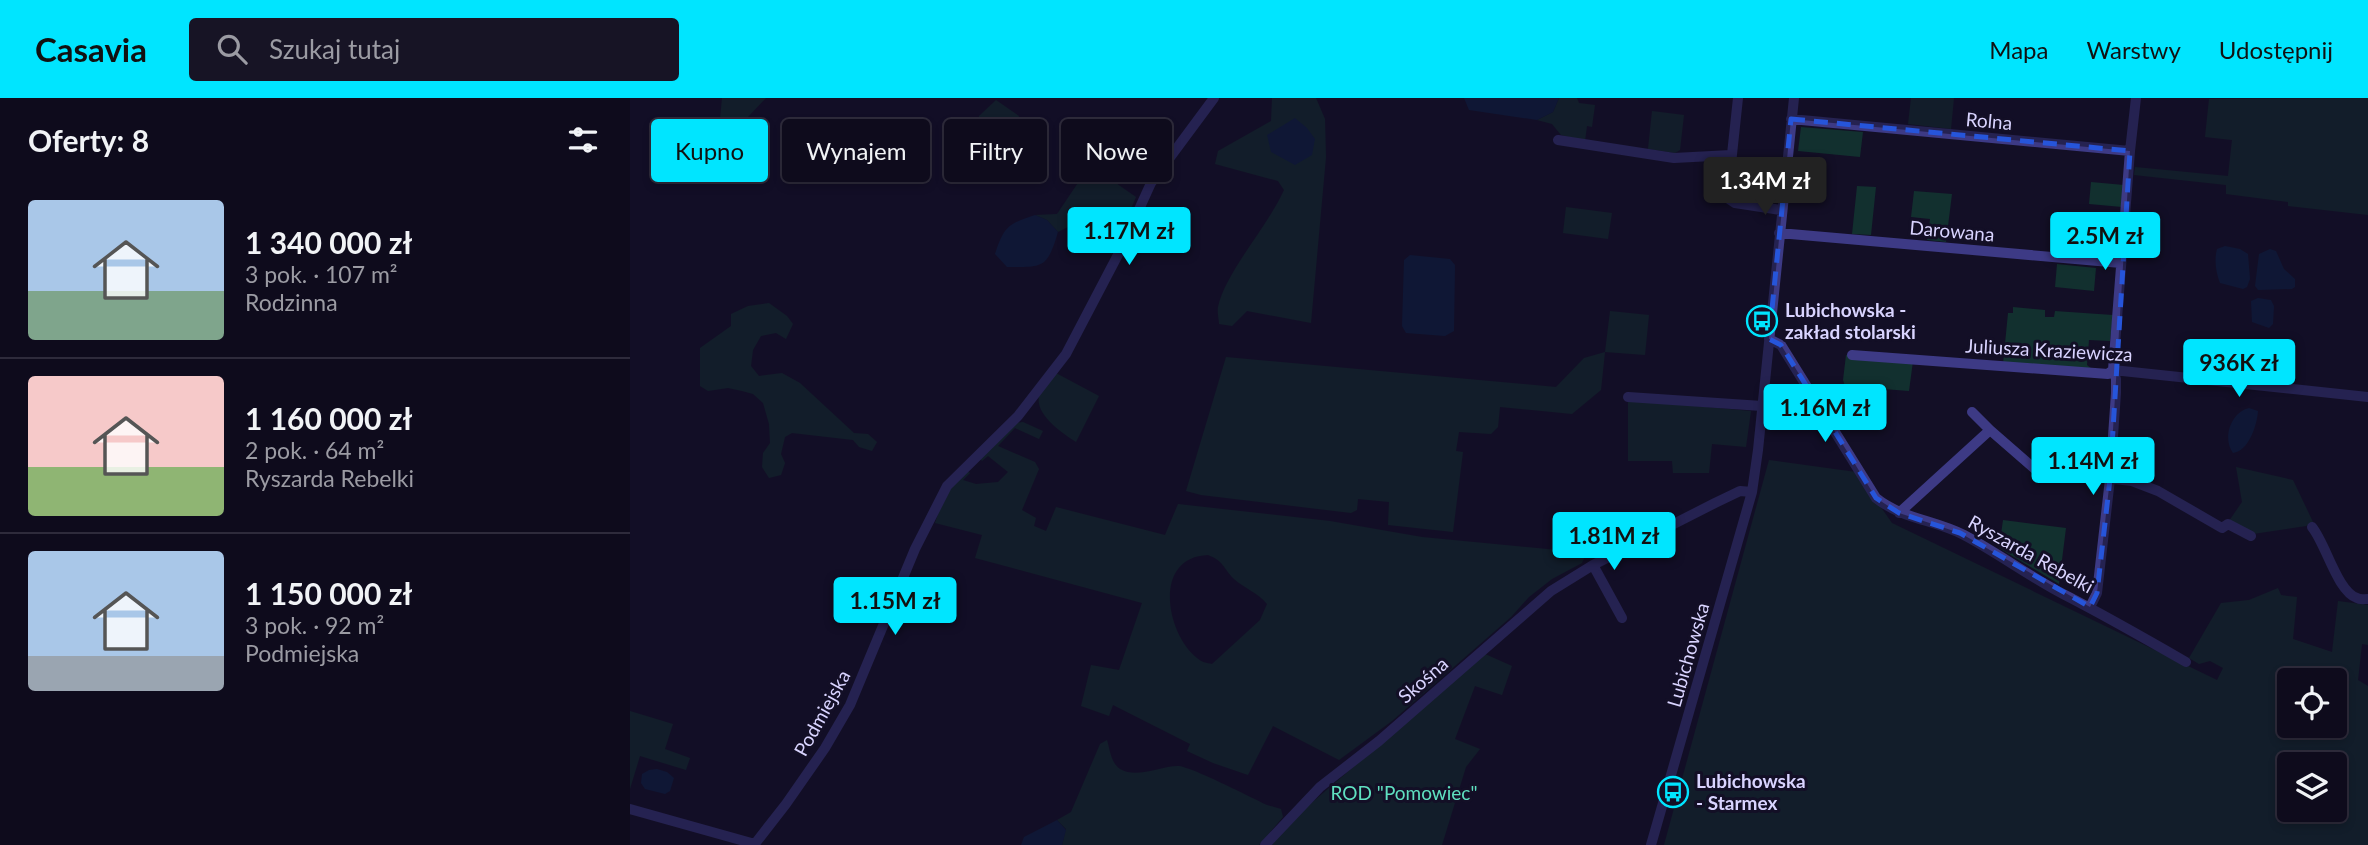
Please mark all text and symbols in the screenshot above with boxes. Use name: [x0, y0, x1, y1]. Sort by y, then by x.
search box: [189, 18, 679, 81]
text: Casavia: [35, 29, 147, 69]
icon: search: [213, 30, 251, 68]
text: Szukaj tutaj: [269, 33, 400, 65]
text: Mapa: [1989, 35, 2048, 64]
text: Warstwy: [2086, 35, 2181, 64]
text: Udostępnij: [2219, 35, 2333, 64]
street label: Rolna: [1965, 107, 2013, 134]
chip: Kupno: [651, 119, 768, 182]
chip: Wynajem: [782, 119, 930, 182]
chip: Filtry: [944, 119, 1047, 182]
chip: Nowe: [1061, 119, 1172, 182]
icon: filters: [564, 121, 602, 159]
text: Oferty: 8: [28, 122, 149, 158]
pin: 1.34M zł: [1693, 158, 1837, 217]
text: 1.34M zł: [1720, 166, 1810, 194]
pin: 1.17M zł: [1057, 208, 1201, 267]
pin: 2.5M zł: [2040, 212, 2170, 272]
street label: Darowana: [1909, 215, 1995, 246]
text: 1.17M zł: [1084, 216, 1174, 244]
text: 2.5M zł: [2066, 221, 2144, 249]
text: 1 340 000 zł: [245, 224, 412, 260]
icon: home: [84, 228, 168, 312]
text: 3 pok. · 107 m²: [245, 260, 398, 288]
text: Rodzinna: [245, 288, 338, 316]
place label: Lubichowska - zakład stolarski: [1785, 298, 1916, 343]
bus stop icon: Lubichowska - zakład stolarski: [1745, 304, 1779, 338]
street label: Juliusza Kraziewicza: [1965, 334, 2133, 365]
pin: 936K zł: [2174, 340, 2304, 399]
text: 936K zł: [2199, 348, 2279, 376]
pin: 1.16M zł: [1753, 384, 1897, 444]
text: 1.16M zł: [1780, 393, 1870, 421]
text: 1 160 000 zł: [245, 400, 412, 436]
icon: home: [84, 404, 168, 488]
text: 2 pok. · 64 m²: [245, 436, 384, 464]
pin: 1.14M zł: [2021, 438, 2165, 497]
text: 1.14M zł: [2048, 446, 2138, 474]
text: Ryszarda Rebelki: [245, 464, 414, 492]
street label: Ryszarda Rebelki: [1965, 510, 2098, 597]
pin: 1.81M zł: [1542, 512, 1686, 572]
text: 1.81M zł: [1569, 521, 1659, 549]
text: 1 150 000 zł: [245, 575, 412, 611]
pin: 1.15M zł: [823, 578, 967, 637]
icon: home: [84, 579, 168, 663]
text: 1.15M zł: [850, 586, 940, 614]
street label: Lubichowska: [1662, 600, 1713, 710]
text: 3 pok. · 92 m²: [245, 611, 384, 639]
text: Podmiejska: [245, 639, 359, 667]
street label: Skośna: [1393, 652, 1452, 707]
street label: Podmiejska: [789, 666, 855, 760]
map controls: [2277, 668, 2347, 822]
button: locate: [2277, 668, 2347, 738]
button: layers: [2277, 752, 2347, 822]
place label: Lubichowska - Starmex: [1696, 769, 1806, 814]
bus stop icon: Lubichowska - Starmex: [1656, 775, 1690, 809]
park label: ROD "Pomowiec": [1331, 781, 1477, 804]

